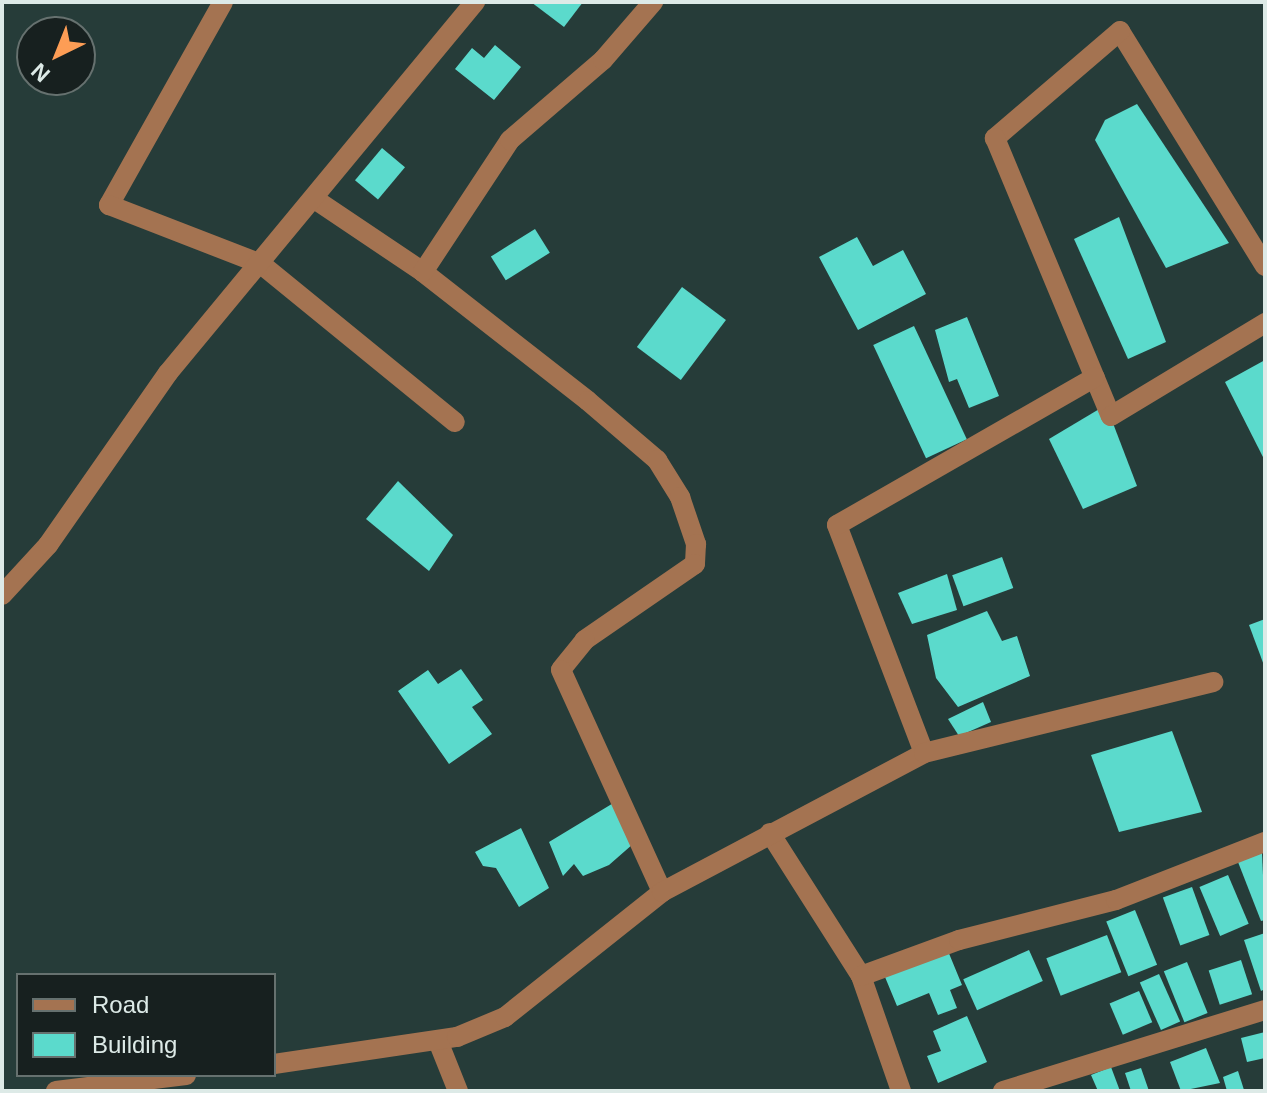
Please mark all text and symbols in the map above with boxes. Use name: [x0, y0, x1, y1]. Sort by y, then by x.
north arrow: [16, 16, 96, 96]
text: N: [26, 58, 55, 87]
legend: [16, 973, 276, 1077]
text: Road: [92, 991, 149, 1018]
text: Building: [92, 1031, 177, 1058]

